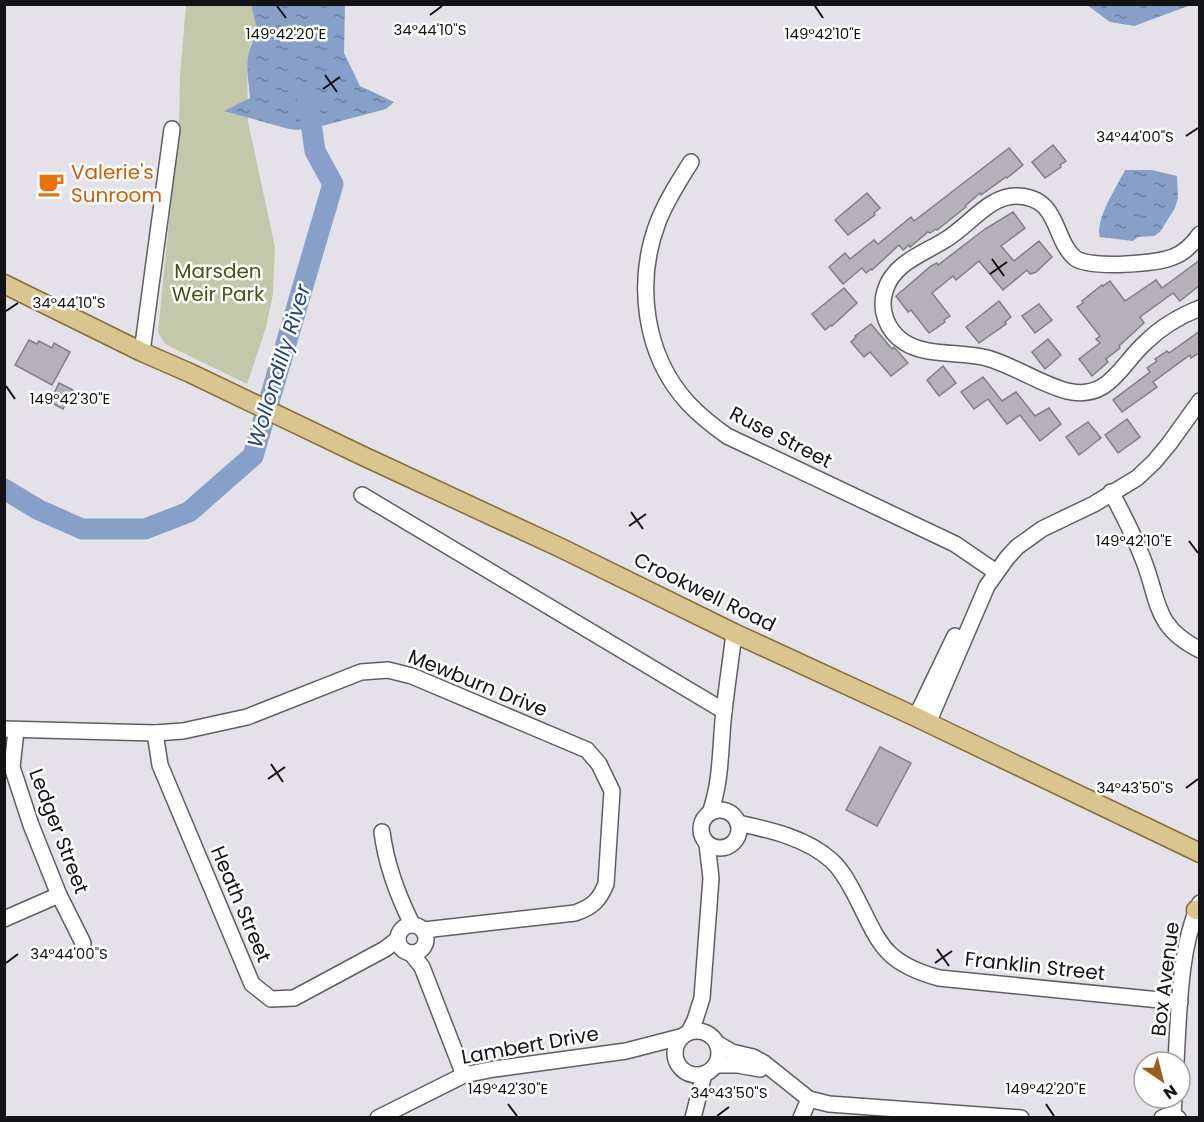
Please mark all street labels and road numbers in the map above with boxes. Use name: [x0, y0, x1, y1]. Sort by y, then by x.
street label: Ruse Street: [725, 399, 837, 475]
street label: Crookwell Road: [629, 545, 781, 639]
street label: Mewburn Drive: [404, 642, 552, 724]
street label: Ledger Street: [22, 764, 96, 898]
street label: Heath Street: [204, 842, 278, 966]
street label: Box Avenue: [1144, 920, 1186, 1038]
street label: Franklin Street: [964, 945, 1106, 987]
street label: Lambert Drive: [459, 1019, 601, 1071]

